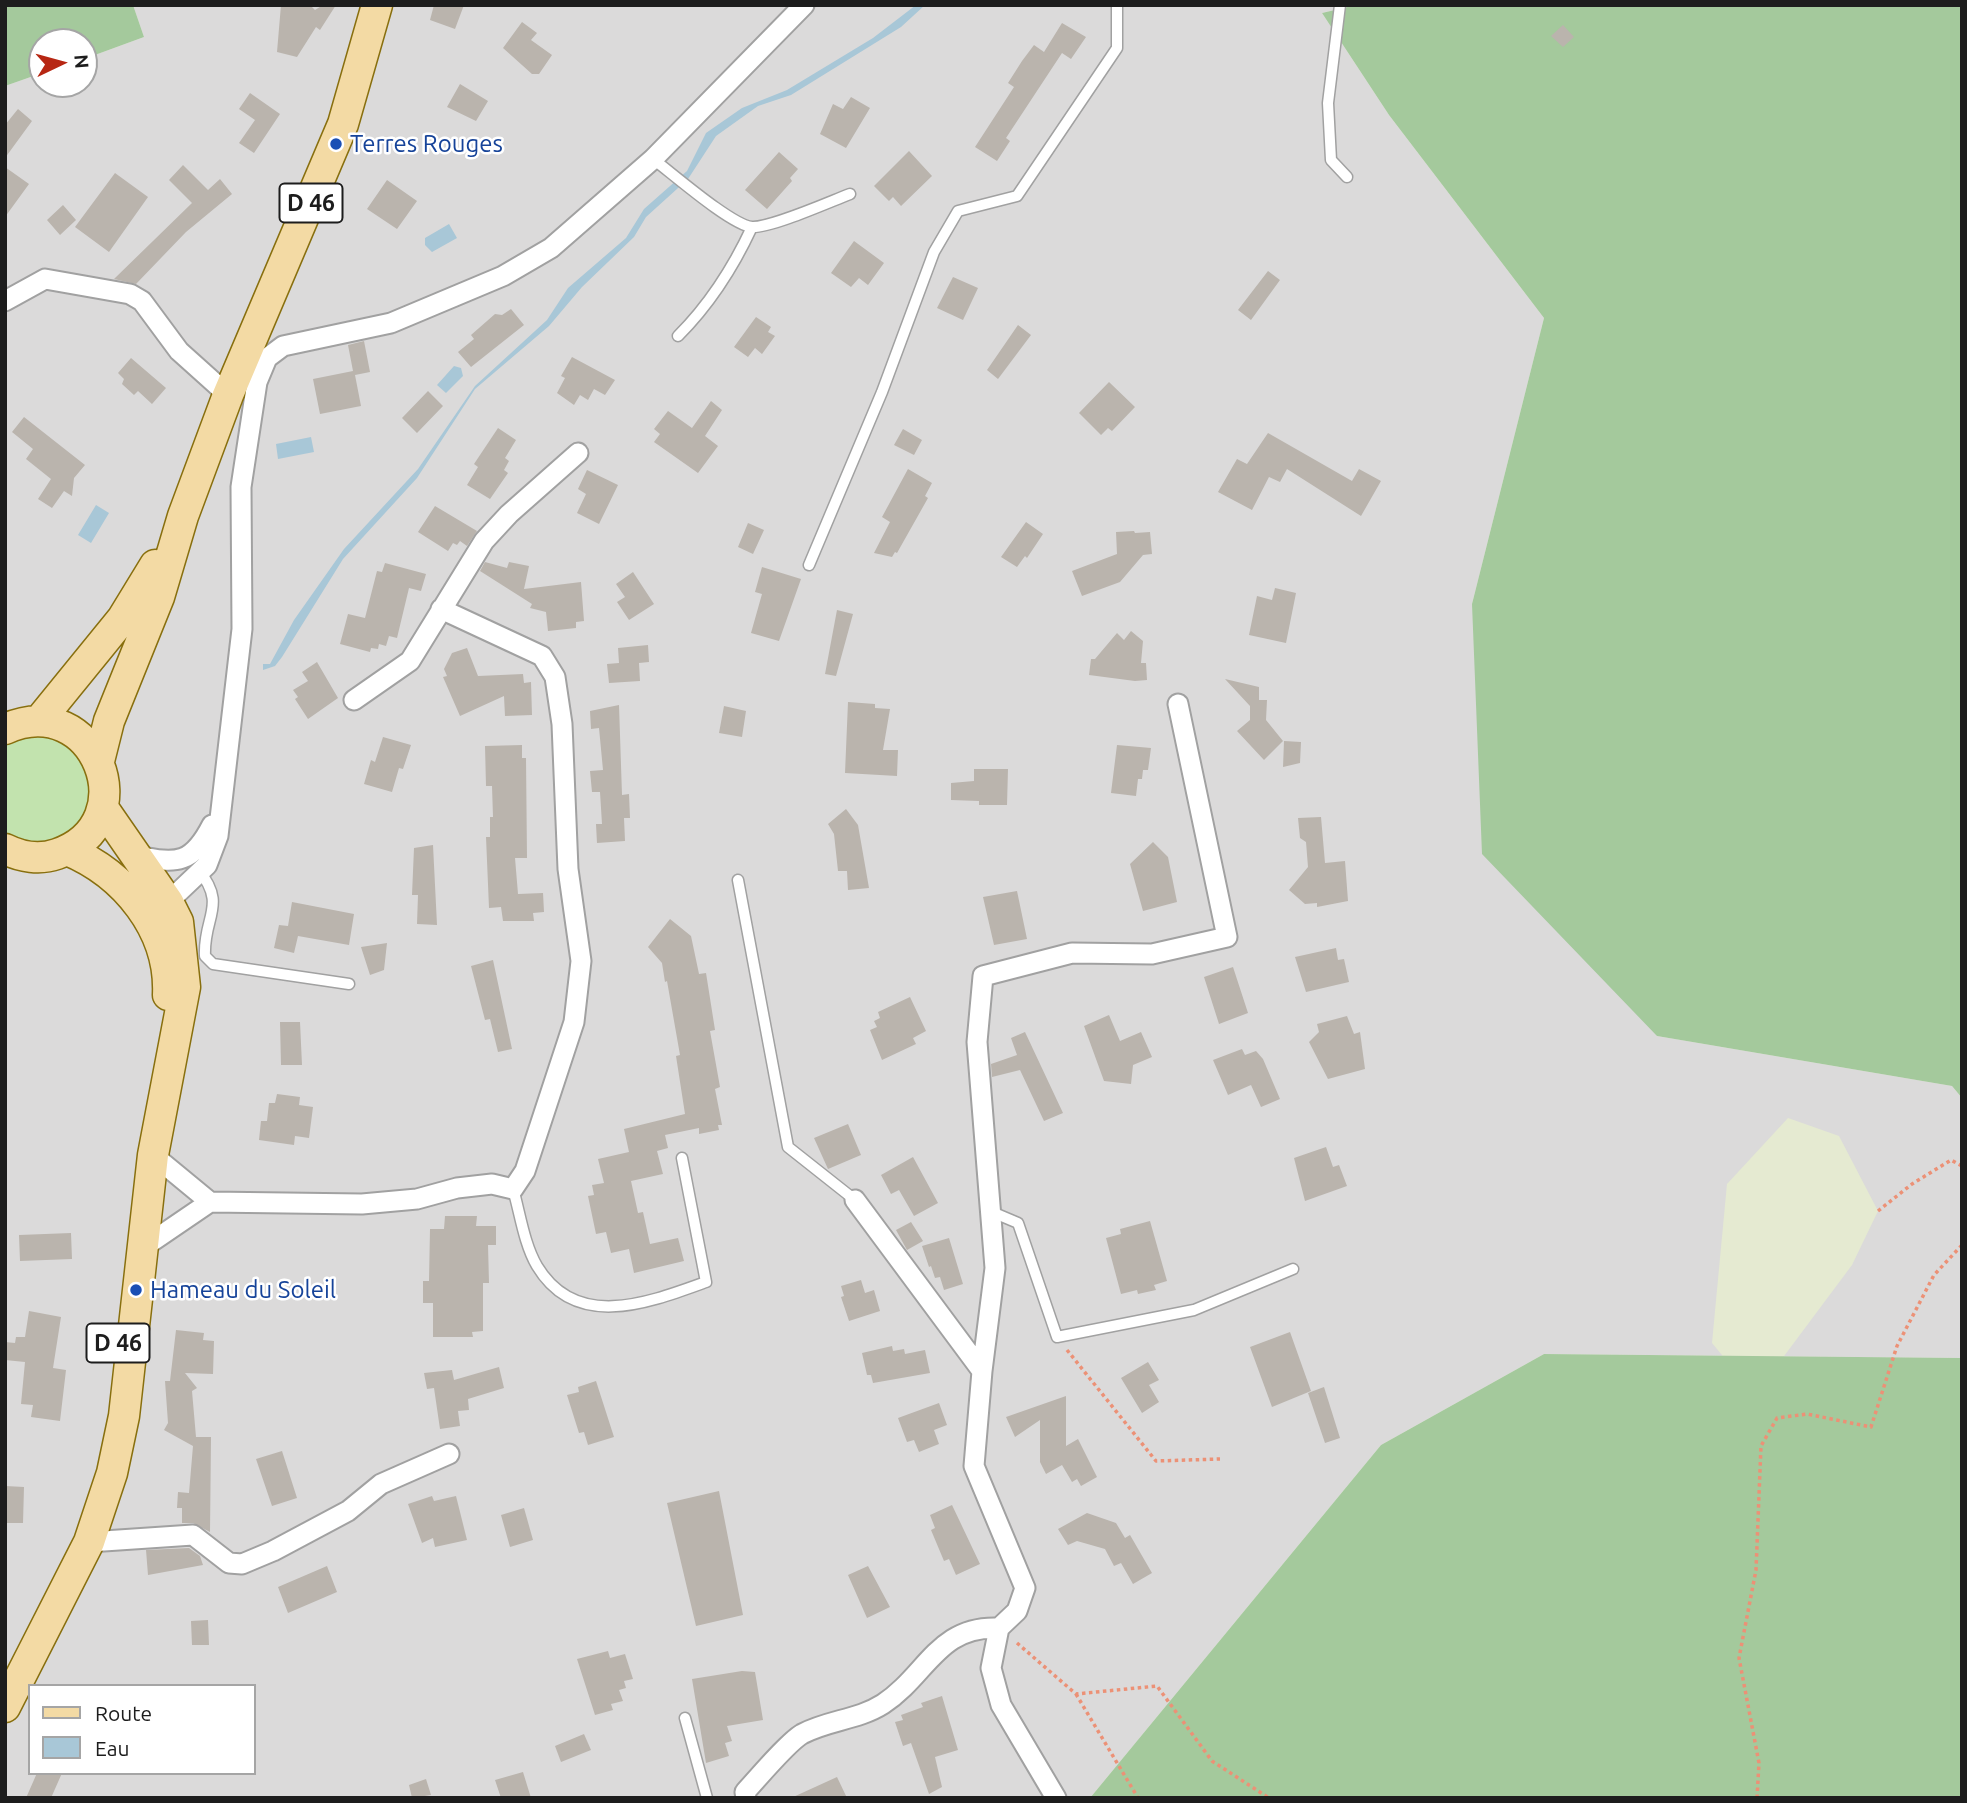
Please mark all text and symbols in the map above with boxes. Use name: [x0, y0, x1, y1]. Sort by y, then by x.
north arrow: [28, 28, 98, 98]
text: N: [70, 53, 94, 69]
place label: Terres Rouges: [350, 130, 503, 158]
marker: Terres Rouges: [328, 136, 344, 152]
road number: D 46: [280, 184, 342, 222]
place label: Hameau du Soleil: [150, 1276, 336, 1304]
marker: Hameau du Soleil: [128, 1282, 144, 1298]
road number: D 46: [86, 1324, 150, 1362]
legend: [28, 1684, 256, 1775]
text: Route: [95, 1701, 152, 1725]
text: Eau: [95, 1736, 130, 1760]

